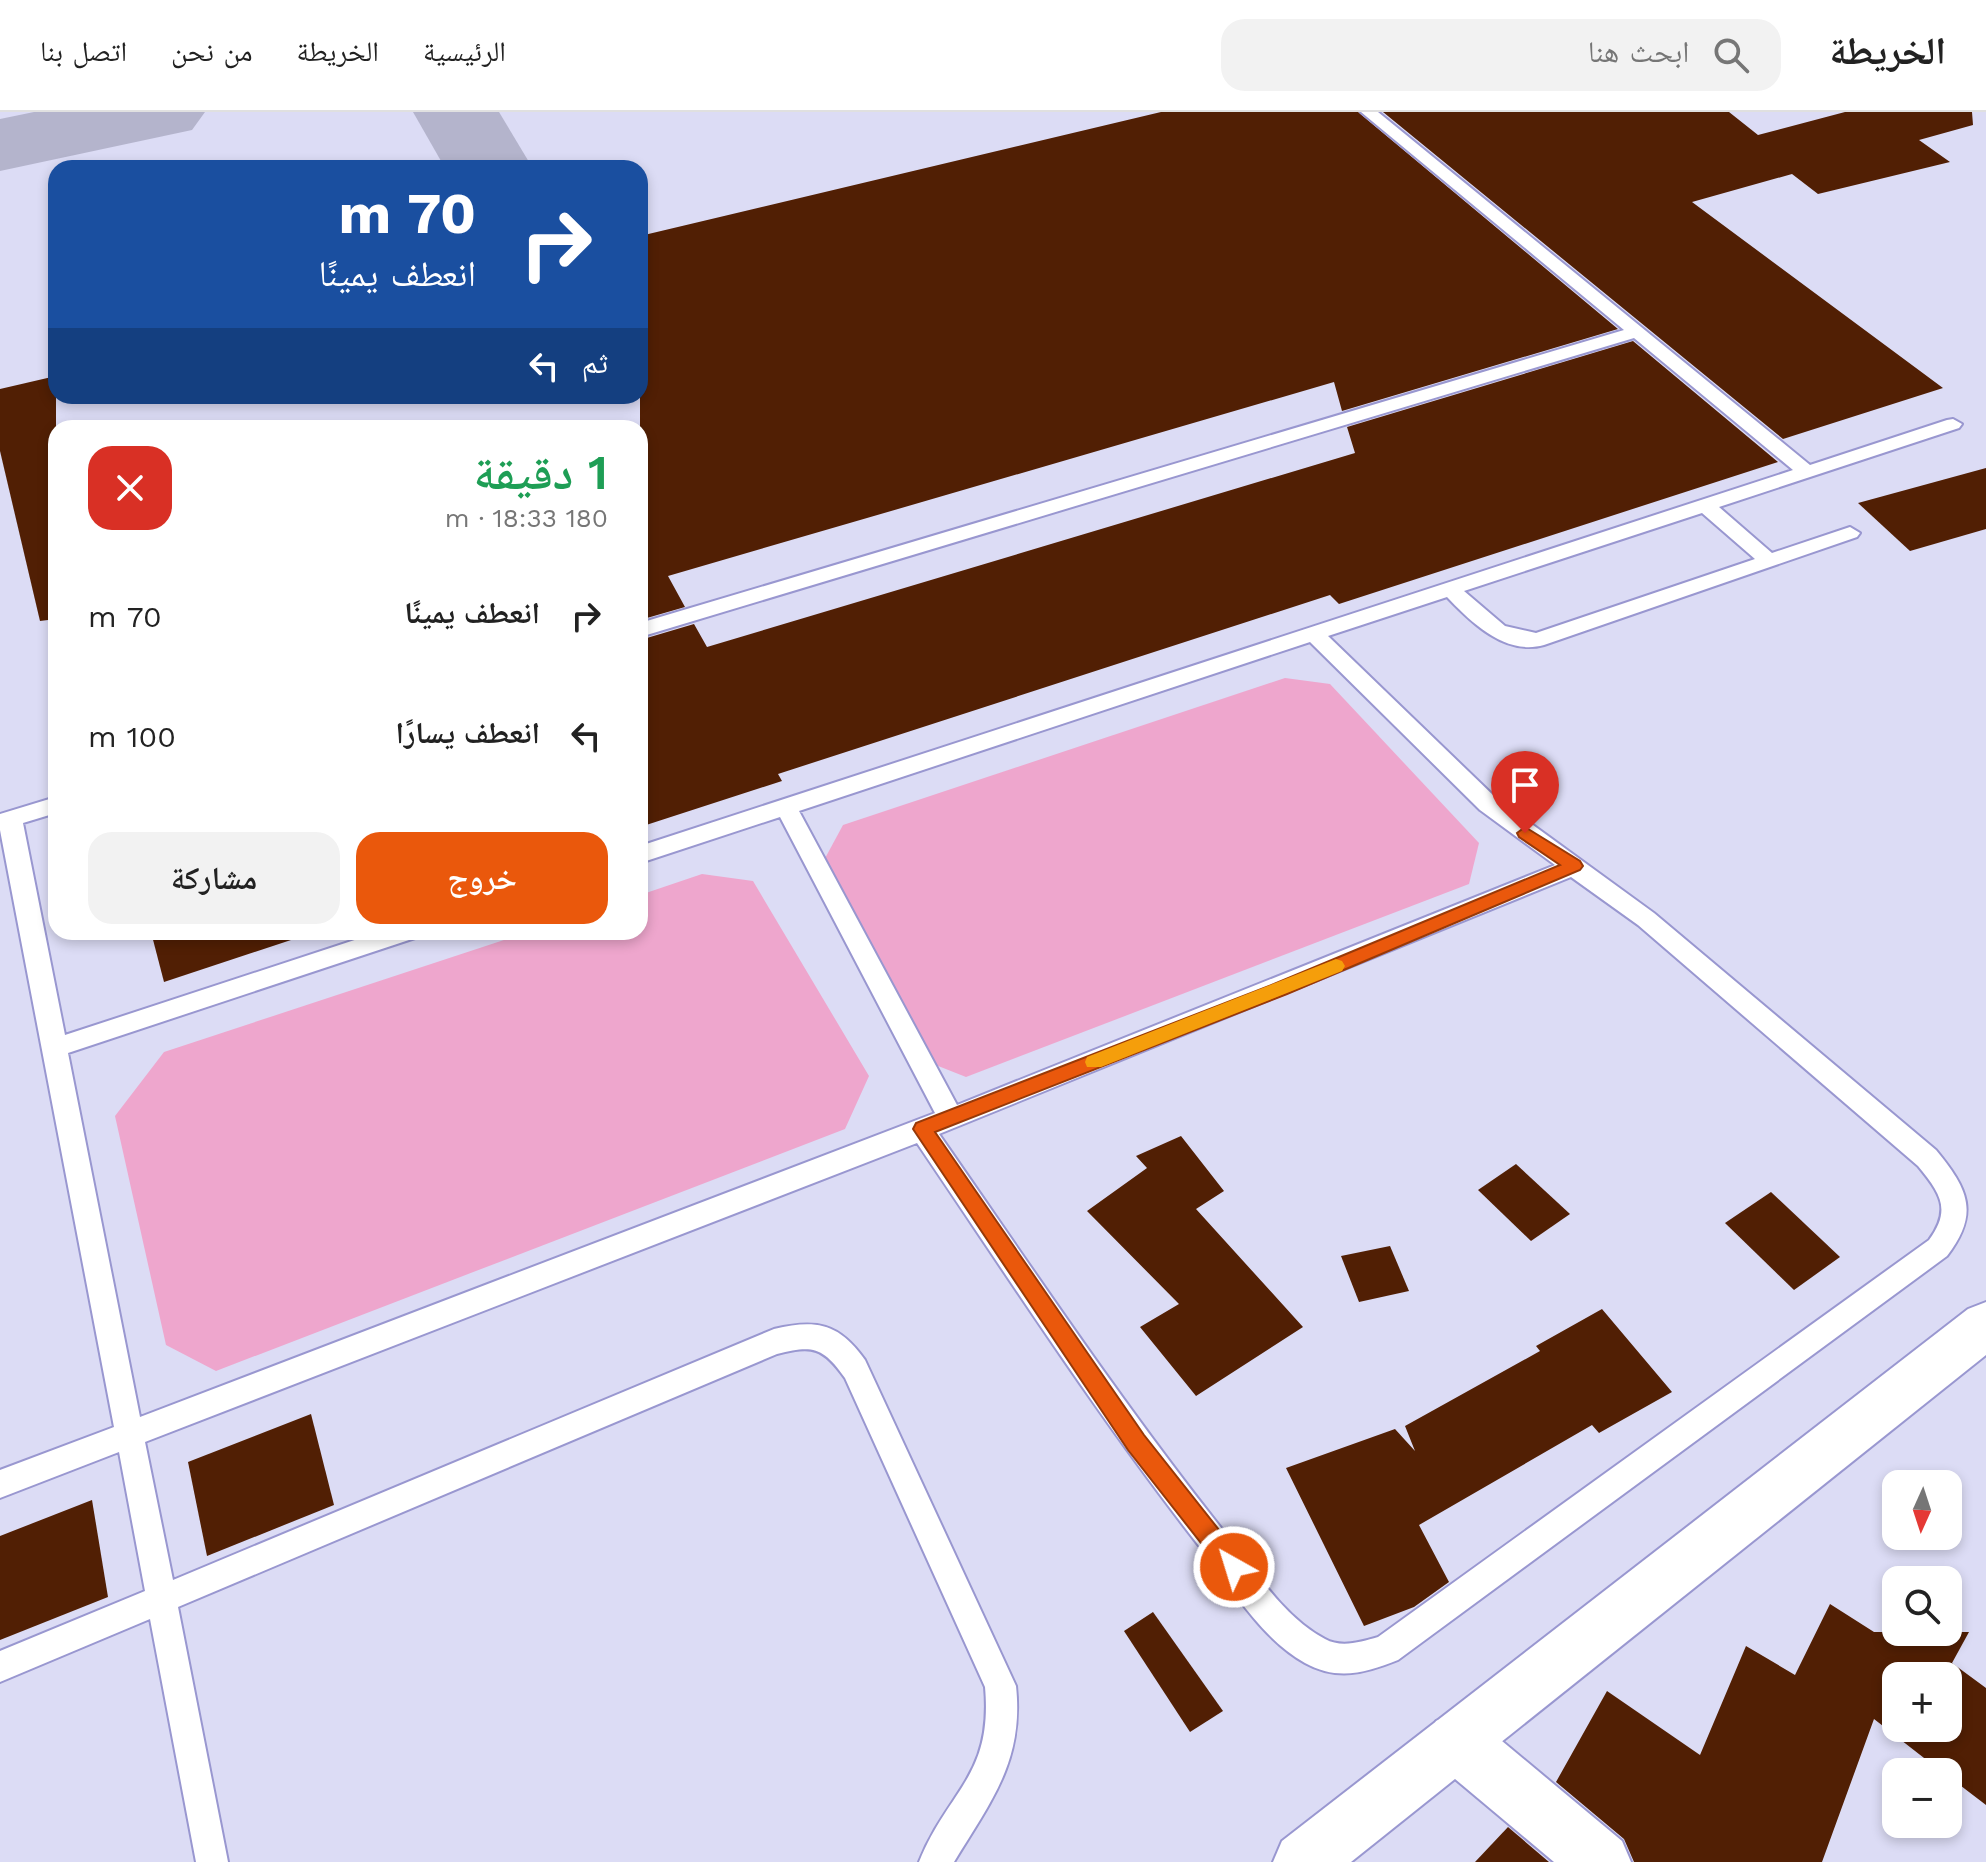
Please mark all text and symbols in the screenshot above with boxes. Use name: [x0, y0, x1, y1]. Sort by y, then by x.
search box: [1221, 19, 1781, 91]
text: الخريطة: [1829, 29, 1946, 73]
icon: search: [1709, 33, 1753, 77]
text: ابحث هنا: [1588, 34, 1689, 69]
text: اتصل بنا: [40, 35, 127, 68]
text: من نحن: [171, 35, 253, 68]
text: الخريطة: [297, 35, 379, 68]
text: الرئيسية: [423, 35, 506, 68]
text: 70 m: [339, 181, 476, 247]
icon: right: [504, 192, 608, 296]
text: انعطف يمينًا: [318, 253, 476, 295]
icon: left: [522, 344, 566, 388]
text: ثم: [582, 345, 608, 380]
text: 1 دقيقة: [474, 444, 608, 501]
button: close: [88, 446, 172, 530]
text: 180 m · 18:33: [445, 503, 608, 533]
icon: right: [564, 594, 608, 638]
text: انعطف يمينًا: [404, 595, 540, 630]
text: 70 m: [88, 599, 162, 634]
icon: left: [564, 714, 608, 758]
text: انعطف يسارًا: [395, 715, 540, 750]
text: 100 m: [88, 719, 176, 754]
pin: [1491, 751, 1559, 833]
icon: arrive: [1503, 763, 1547, 807]
button: مشاركة: [88, 832, 340, 924]
button: خروج: [356, 832, 608, 924]
north arrow: [1882, 1470, 1962, 1550]
map controls: [1882, 1470, 1962, 1838]
position arrow: [1192, 1525, 1276, 1609]
button: search: [1882, 1566, 1962, 1646]
button: +: [1882, 1662, 1962, 1742]
button: −: [1882, 1758, 1962, 1838]

